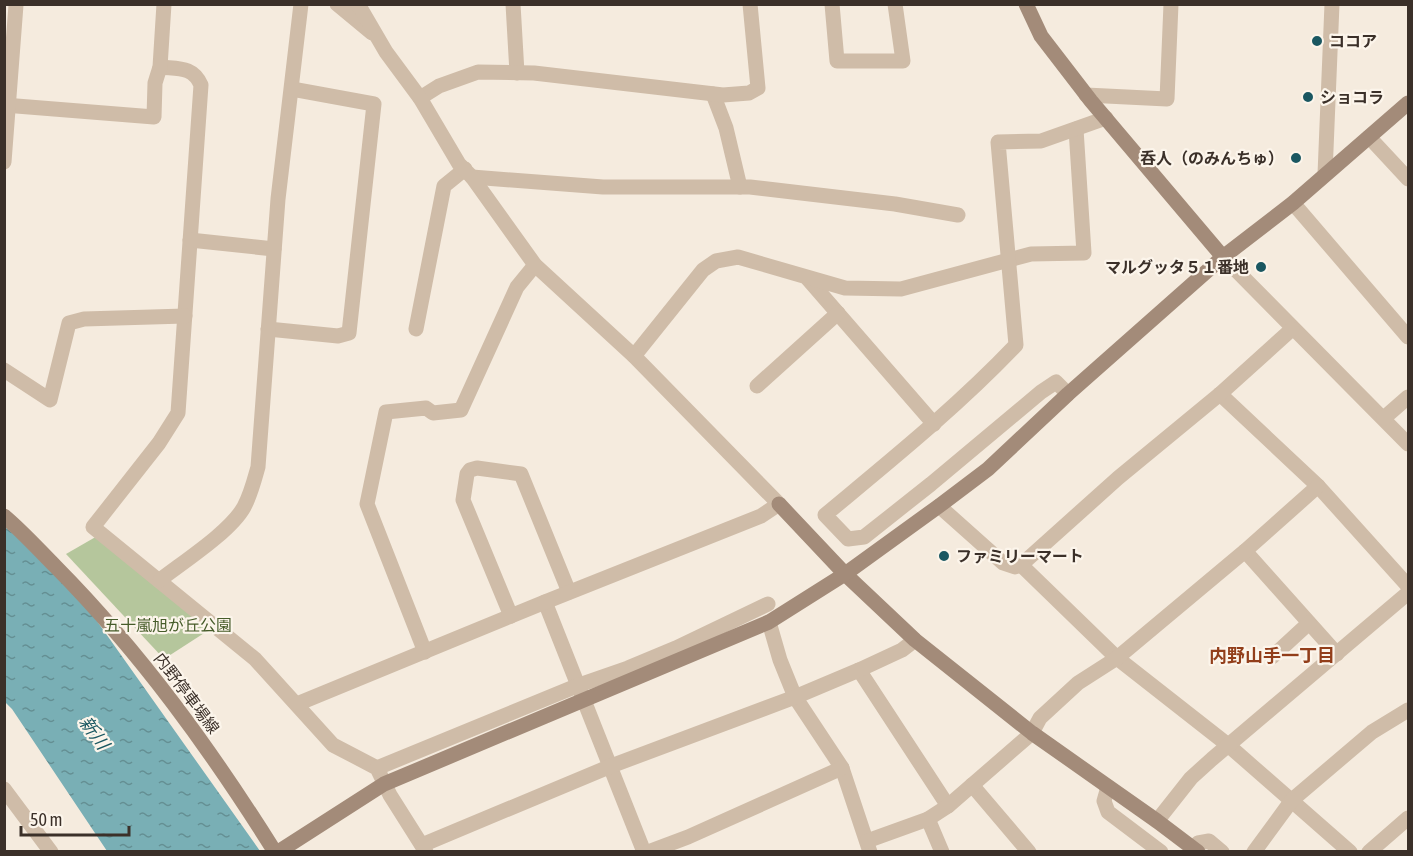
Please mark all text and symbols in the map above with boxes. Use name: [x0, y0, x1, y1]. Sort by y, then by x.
place label: ココア: [1329, 32, 1377, 50]
marker: ココア: [1310, 34, 1324, 48]
place label: ショコラ: [1320, 88, 1384, 106]
marker: ショコラ: [1301, 90, 1315, 104]
place label: 呑人（のみんちゅ）: [1140, 149, 1284, 167]
marker: 呑人（のみんちゅ）: [1289, 151, 1303, 165]
place label: マルグッタ５１番地: [1105, 258, 1249, 276]
marker: マルグッタ５１番地: [1254, 260, 1268, 274]
place label: ファミリーマート: [956, 547, 1084, 565]
marker: ファミリーマート: [937, 549, 951, 563]
park label: 五十嵐旭が丘公園: [104, 616, 232, 634]
district label: 内野山手一丁目: [1209, 645, 1335, 666]
street label: 内野停車場線: [151, 649, 223, 737]
water label: 新川: [75, 712, 115, 755]
scale bar: [21, 799, 129, 837]
text: 50 m: [30, 809, 62, 830]

